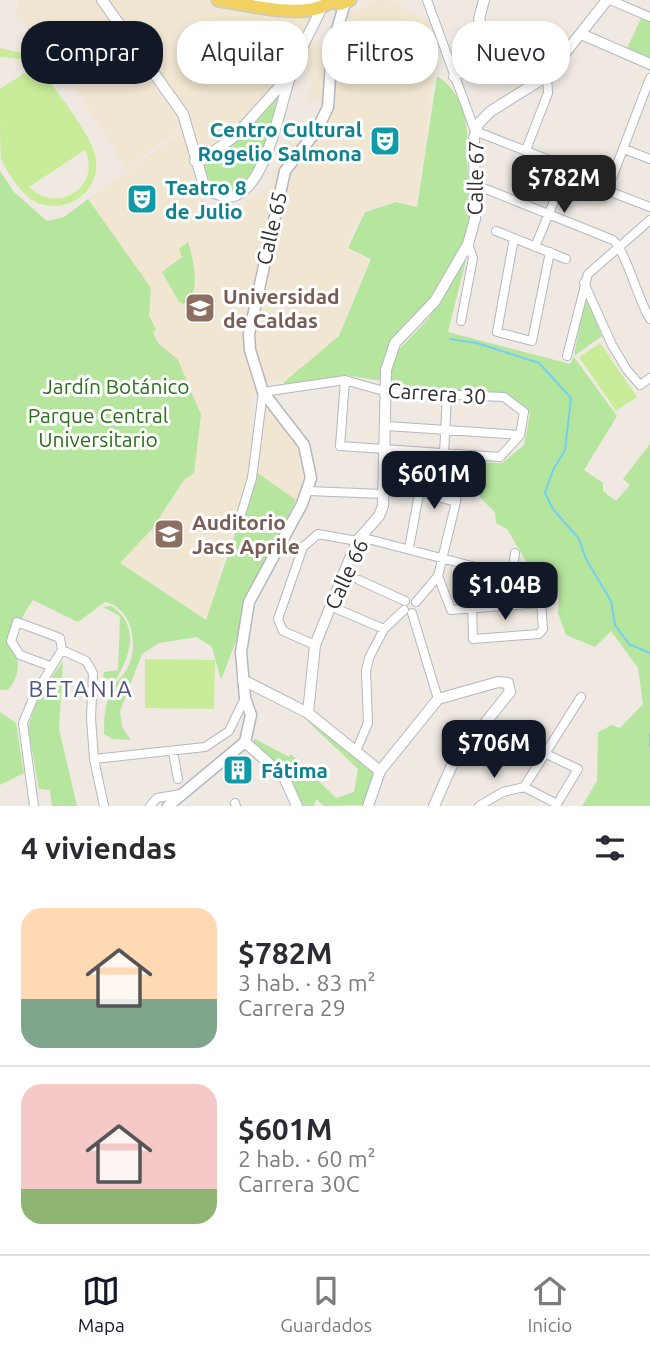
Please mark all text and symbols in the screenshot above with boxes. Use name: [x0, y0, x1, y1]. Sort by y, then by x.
chip: Comprar: [21, 21, 163, 84]
chip: Alquilar: [177, 21, 308, 84]
chip: Filtros: [322, 21, 438, 84]
chip: Nuevo: [452, 21, 570, 84]
place label: Centro Cultural Rogelio Salmona: [197, 117, 362, 165]
theatre icon: Centro Cultural Rogelio Salmona: [368, 124, 402, 158]
street label: Calle 67: [462, 140, 488, 216]
pin: $782M: [515, 156, 613, 215]
text: $782M: [528, 165, 600, 190]
place label: Teatro 8 de Julio: [165, 175, 247, 223]
theatre icon: Teatro 8 de Julio: [125, 182, 159, 216]
street label: Calle 65: [251, 189, 291, 267]
place label: Universidad de Caldas: [223, 284, 340, 332]
school or university icon: Universidad de Caldas: [183, 291, 217, 325]
park label: Jardín Botánico: [43, 374, 189, 398]
street label: Carrera 30: [387, 378, 487, 408]
park label: Parque Central Universitario: [28, 403, 168, 451]
pin: $601M: [385, 452, 483, 511]
text: $601M: [398, 461, 470, 486]
place label: Auditorio Jacs Aprile: [192, 510, 300, 558]
school or university icon: Auditorio Jacs Aprile: [152, 517, 186, 551]
street label: Calle 66: [319, 535, 373, 613]
pin: $1.04B: [448, 562, 562, 622]
text: $1.04B: [469, 572, 541, 597]
district label: BETANIA: [28, 676, 134, 701]
pin: $706M: [445, 720, 543, 780]
text: $706M: [458, 730, 530, 755]
building icon: Fátima: [221, 753, 255, 787]
place label: Fátima: [261, 758, 328, 782]
icon: filters: [591, 829, 629, 867]
text: 4 viviendas: [21, 831, 177, 865]
icon: home: [77, 936, 161, 1020]
text: $782M: [238, 936, 332, 970]
text: 3 hab. · 83 m²: [238, 970, 376, 995]
text: Carrera 29: [238, 995, 346, 1020]
icon: home: [77, 1112, 161, 1196]
text: $601M: [238, 1112, 332, 1146]
text: 2 hab. · 60 m²: [238, 1146, 376, 1171]
text: Carrera 30C: [238, 1171, 360, 1196]
tab: Mapa: [78, 1272, 125, 1336]
tab: Guardados: [280, 1272, 372, 1336]
tab: Inicio: [527, 1272, 572, 1336]

